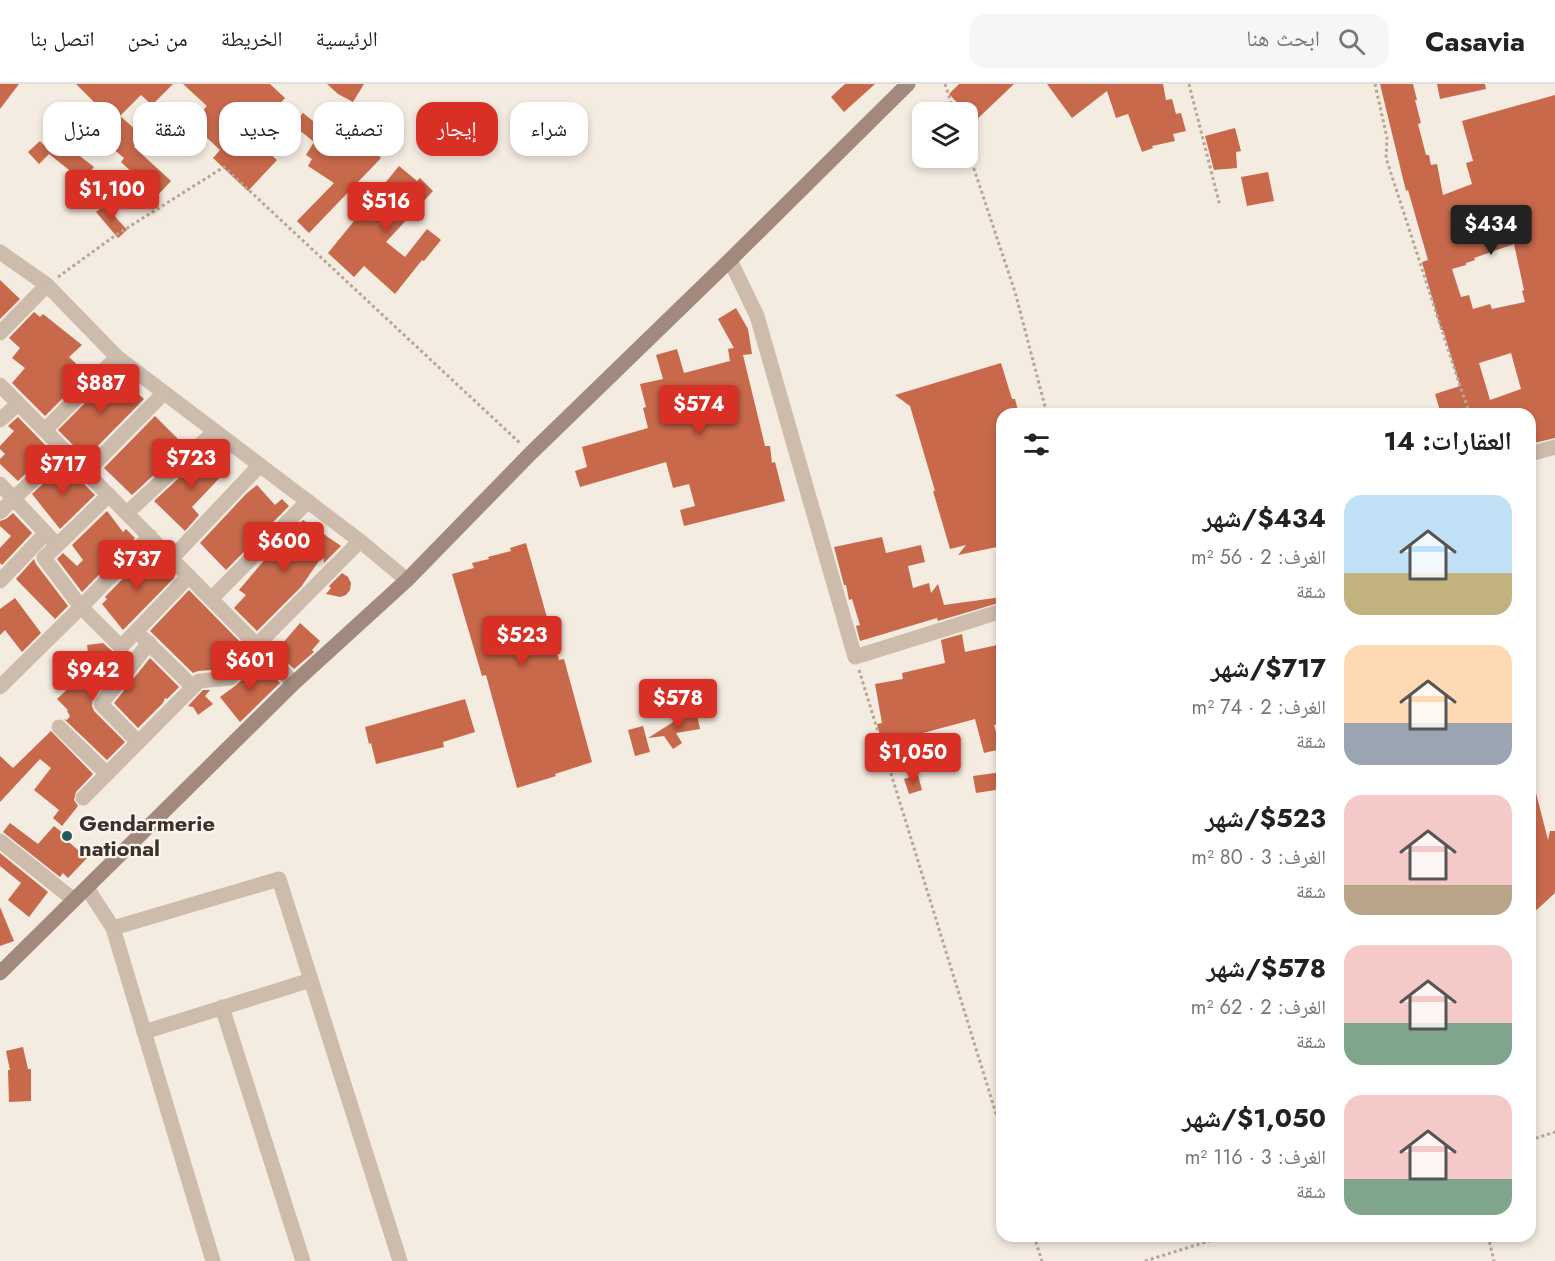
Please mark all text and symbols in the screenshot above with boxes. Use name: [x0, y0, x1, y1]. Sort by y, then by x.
search box: [969, 14, 1389, 68]
text: Casavia: [1425, 21, 1525, 62]
text: ابحث هنا: [1246, 22, 1320, 54]
text: اتصل بنا: [30, 24, 94, 54]
text: من نحن: [127, 24, 188, 54]
text: الخريطة: [221, 24, 283, 54]
text: الرئيسية: [316, 24, 378, 54]
icon: search: [1335, 25, 1368, 58]
chip: منزل: [43, 102, 121, 156]
chip: شقة: [133, 102, 207, 156]
chip: جديد: [219, 102, 301, 156]
chip: تصفية: [313, 102, 404, 156]
chip: إيجار: [416, 102, 498, 156]
chip: شراء: [510, 102, 588, 156]
map controls: [912, 102, 978, 168]
button: layers: [912, 102, 978, 168]
pin: $1,100: [63, 170, 161, 221]
text: $1,100: [79, 175, 145, 204]
pin: $516: [350, 182, 422, 233]
text: $516: [362, 187, 410, 216]
pin: $434: [1455, 205, 1527, 256]
text: $434: [1465, 210, 1517, 239]
pin: $887: [65, 364, 137, 415]
text: $887: [76, 369, 126, 398]
pin: $574: [663, 385, 735, 436]
text: $574: [673, 390, 725, 419]
text: العقارات: 14: [1383, 422, 1512, 460]
icon: filters: [1020, 428, 1053, 461]
pin: $723: [155, 439, 227, 490]
text: $723: [166, 444, 216, 473]
pin: $717: [27, 445, 99, 496]
text: $717: [40, 450, 86, 479]
text: $434/شهر: [1203, 499, 1326, 537]
icon: home: [1392, 519, 1464, 591]
pin: $600: [248, 522, 320, 573]
text: $600: [258, 527, 310, 556]
pin: $737: [101, 540, 173, 591]
text: الغرف: 2 · 56 m²: [1191, 543, 1326, 572]
text: $737: [113, 545, 161, 574]
text: شقة: [1296, 577, 1326, 606]
pin: $523: [486, 616, 558, 667]
text: $523: [497, 621, 547, 650]
pin: $601: [214, 641, 286, 692]
text: $601: [225, 646, 275, 675]
text: $717/شهر: [1211, 649, 1326, 687]
pin: $942: [57, 651, 129, 702]
text: $942: [67, 656, 119, 685]
icon: home: [1392, 669, 1464, 741]
pin: $578: [642, 679, 714, 730]
text: $578: [653, 684, 703, 713]
text: الغرف: 2 · 74 m²: [1192, 693, 1326, 722]
text: شقة: [1296, 727, 1326, 756]
pin: $1,050: [864, 733, 962, 784]
text: $1,050: [879, 738, 947, 767]
text: $523/شهر: [1205, 799, 1326, 837]
place label: Gendarmerie national: [79, 807, 215, 864]
icon: home: [1392, 819, 1464, 891]
marker: Gendarmerie national: [60, 829, 74, 843]
text: الغرف: 3 · 80 m²: [1191, 843, 1326, 872]
text: شقة: [1296, 877, 1326, 906]
text: $578/شهر: [1206, 949, 1326, 987]
icon: home: [1392, 969, 1464, 1041]
text: الغرف: 2 · 62 m²: [1191, 993, 1326, 1022]
text: شقة: [1296, 1027, 1326, 1056]
text: $1,050/شهر: [1182, 1099, 1326, 1137]
icon: home: [1392, 1119, 1464, 1191]
text: الغرف: 3 · 116 m²: [1185, 1143, 1326, 1172]
text: شقة: [1296, 1177, 1326, 1206]

